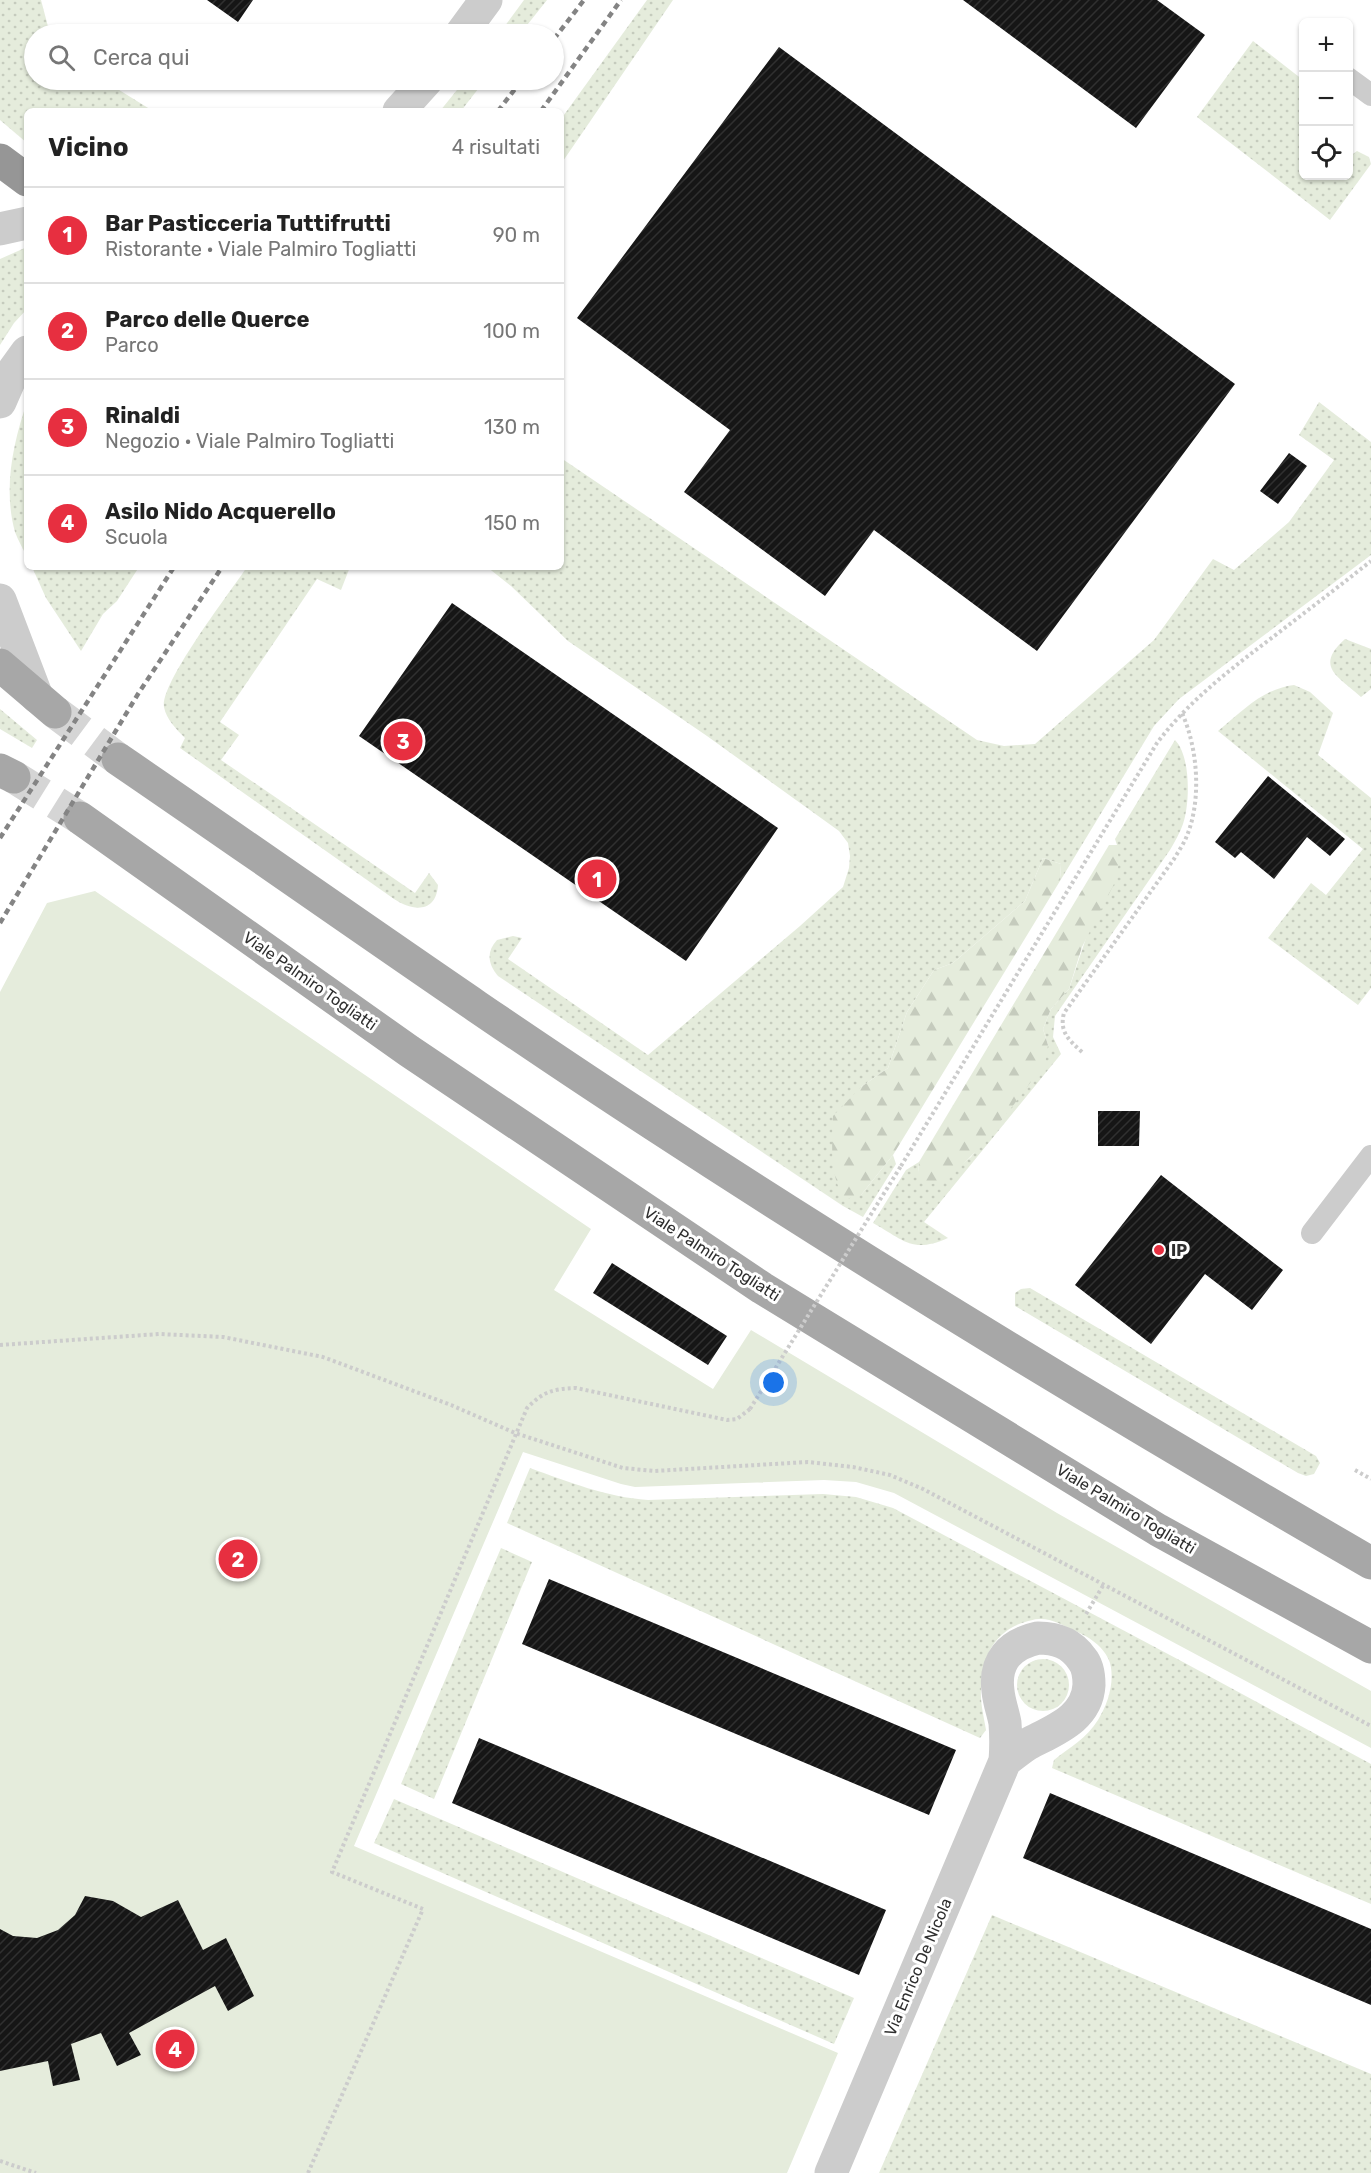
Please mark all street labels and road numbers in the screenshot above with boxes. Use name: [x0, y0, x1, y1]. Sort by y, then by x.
street label: Viale Palmiro Togliatti: [239, 928, 381, 1034]
street label: Viale Palmiro Togliatti: [640, 1203, 784, 1305]
street label: Viale Palmiro Togliatti: [1053, 1460, 1199, 1558]
street label: Via Enrico De Nicola: [880, 1895, 956, 2039]

